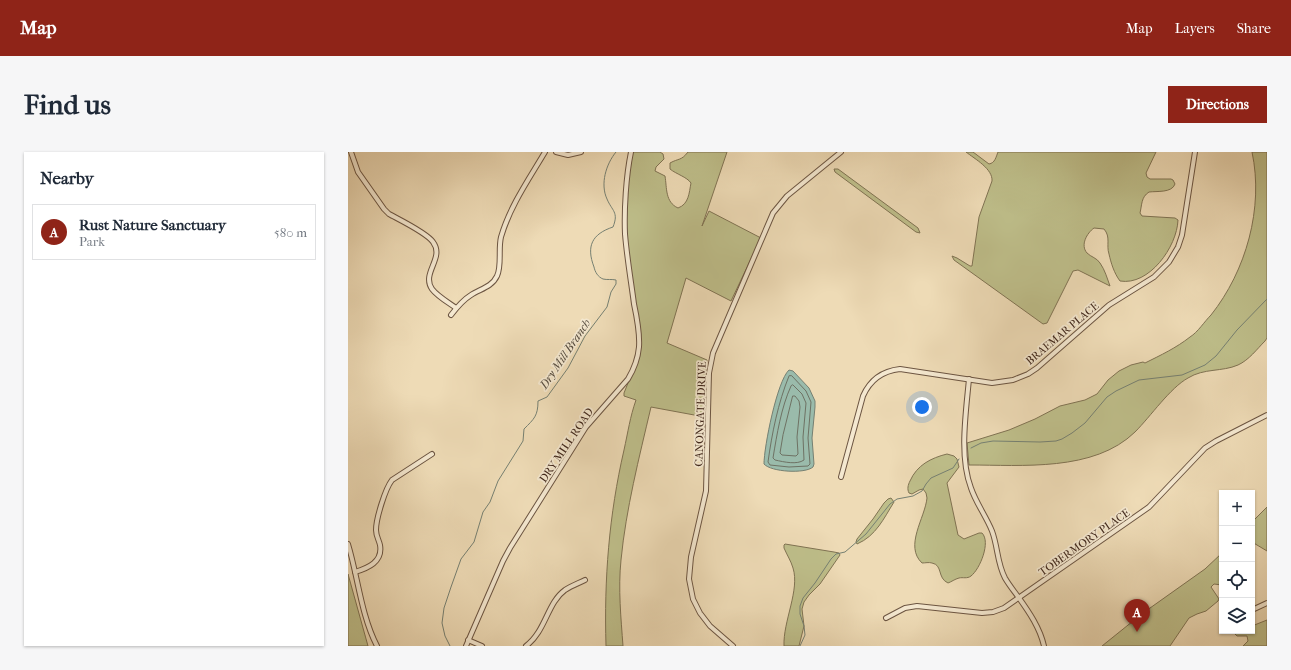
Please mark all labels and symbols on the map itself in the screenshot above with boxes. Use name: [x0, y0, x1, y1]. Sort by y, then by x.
street label: BRAEMAR PLACE: [1023, 299, 1102, 368]
water label: Dry Mill Branch: [536, 317, 593, 392]
street label: CANONGATE DRIVE: [692, 361, 709, 467]
your location: [912, 397, 932, 417]
street label: DRY MILL ROAD: [537, 406, 596, 485]
street label: TOBERMORY PLACE: [1036, 506, 1132, 579]
pin: A: [1124, 599, 1150, 632]

